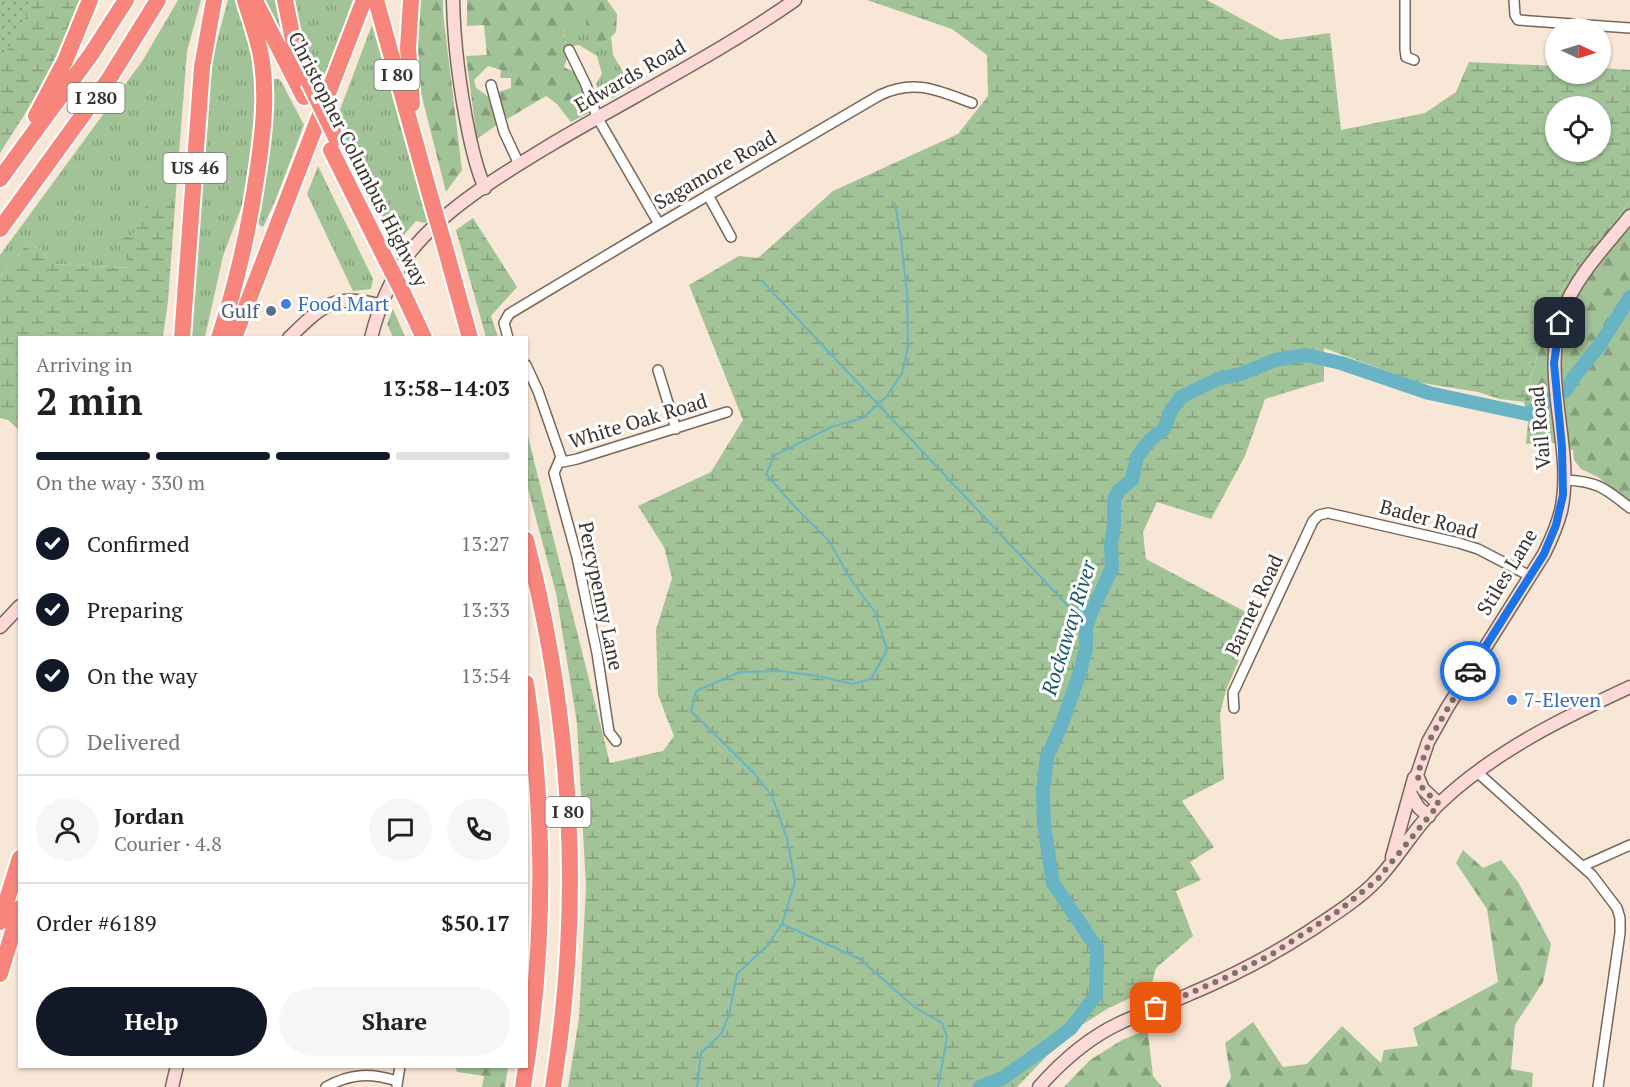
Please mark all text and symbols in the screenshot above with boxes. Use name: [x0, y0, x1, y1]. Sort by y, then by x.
north arrow: [1545, 18, 1611, 84]
map controls: [1545, 18, 1611, 162]
street label: Christopher Columbus Highway: [282, 27, 435, 292]
street label: Edwards Road: [569, 33, 690, 118]
road number: I 80: [374, 60, 420, 90]
road number: I 280: [68, 83, 124, 113]
button: locate: [1545, 96, 1611, 162]
street label: Sagamore Road: [649, 124, 781, 216]
road number: US 46: [164, 153, 226, 183]
place label: Food Mart: [298, 290, 390, 317]
place label: Gulf: [221, 297, 260, 324]
marker: Food Mart: [279, 297, 293, 311]
pin: [1534, 297, 1585, 348]
marker: Gulf: [264, 304, 278, 318]
icon: home: [1543, 306, 1576, 339]
text: Arriving in: [36, 351, 132, 378]
text: 13:58–14:03: [382, 373, 510, 402]
text: 2 min: [36, 374, 143, 426]
street label: Vail Road: [1522, 385, 1557, 471]
street label: White Oak Road: [565, 387, 710, 454]
text: On the way · 330 m: [36, 469, 205, 496]
street label: Bader Road: [1377, 492, 1481, 545]
street label: Percypenny Lane: [573, 519, 630, 673]
street label: Stiles Lane: [1470, 523, 1543, 620]
icon: check: [36, 527, 69, 560]
text: Confirmed: [87, 529, 190, 558]
text: 13:27: [461, 530, 510, 557]
street label: Barnet Road: [1218, 550, 1289, 660]
water label: Rockaway River: [1034, 556, 1102, 700]
icon: check: [36, 593, 69, 626]
text: Preparing: [87, 595, 183, 624]
text: 13:33: [461, 596, 510, 623]
courier: [1440, 641, 1500, 701]
icon: car: [1454, 655, 1487, 688]
icon: check: [36, 659, 69, 692]
text: On the way: [87, 661, 197, 690]
text: 13:54: [461, 662, 510, 689]
place label: 7-Eleven: [1524, 686, 1601, 713]
marker: 7-Eleven: [1505, 693, 1519, 707]
text: Delivered: [87, 727, 180, 756]
road number: I 80: [546, 797, 590, 827]
button: person: [36, 798, 99, 861]
button: chat: [369, 798, 432, 861]
button: phone: [447, 798, 510, 861]
text: Jordan: [114, 801, 184, 830]
text: Courier · 4.8: [114, 830, 222, 857]
text: Order #6189: [36, 908, 156, 937]
text: $50.17: [441, 908, 510, 937]
pin: [1130, 982, 1181, 1033]
button: Help: [36, 987, 267, 1056]
button: Share: [279, 987, 510, 1056]
icon: bag: [1139, 991, 1172, 1024]

